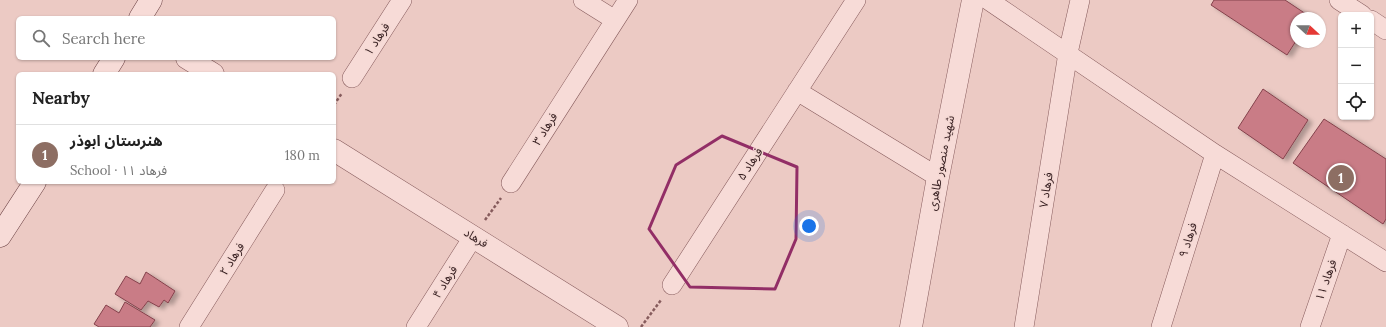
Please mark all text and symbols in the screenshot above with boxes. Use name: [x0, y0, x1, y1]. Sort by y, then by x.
north arrow: [1290, 12, 1326, 48]
map controls: [1338, 12, 1374, 120]
button: +: [1338, 12, 1374, 48]
search box: [16, 16, 336, 60]
street label: فرهاد ۱: [361, 20, 393, 58]
icon: search: [30, 27, 52, 49]
text: Search here: [62, 29, 145, 48]
button: −: [1338, 48, 1374, 84]
button: locate: [1338, 84, 1374, 120]
text: Nearby: [32, 87, 90, 109]
street label: فرهاد ۳: [529, 110, 560, 148]
street label: شهید منصور طاهری: [924, 114, 957, 212]
text: هنرستان ابوذر: [70, 131, 163, 150]
street label: فرهاد ۵: [734, 145, 766, 183]
text: 1: [42, 147, 48, 164]
text: 180 m: [285, 147, 320, 164]
text: School · فرهاد ۱۱: [70, 162, 167, 179]
pin: 1: [1328, 163, 1354, 193]
street label: فرهاد ۷: [1035, 171, 1056, 209]
your location: [799, 216, 819, 236]
street label: فرهاد ۹: [1175, 221, 1200, 259]
street label: فرهاد: [461, 224, 491, 251]
street label: فرهاد ۲: [216, 240, 247, 278]
street label: فرهاد ۱۱: [1311, 257, 1340, 302]
street label: فرهاد ۴: [429, 263, 460, 301]

